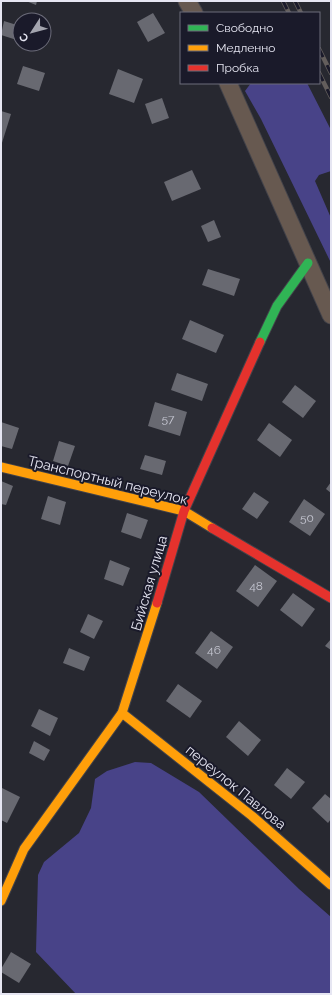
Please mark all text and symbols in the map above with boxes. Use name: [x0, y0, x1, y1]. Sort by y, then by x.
north arrow: [12, 12, 52, 52]
legend: [180, 12, 320, 84]
text: Свободно: [216, 21, 273, 35]
text: С: [17, 30, 32, 44]
text: Медленно: [216, 41, 275, 55]
text: Пробка: [216, 61, 259, 75]
house number: 57: [162, 412, 175, 426]
street label: Транспортный переулок: [26, 452, 190, 508]
house number: 50: [300, 511, 314, 525]
street label: Бийская улица: [128, 534, 170, 632]
house number: 48: [249, 579, 263, 593]
house number: 46: [207, 643, 221, 657]
street label: переулок Павлова: [183, 742, 289, 832]

